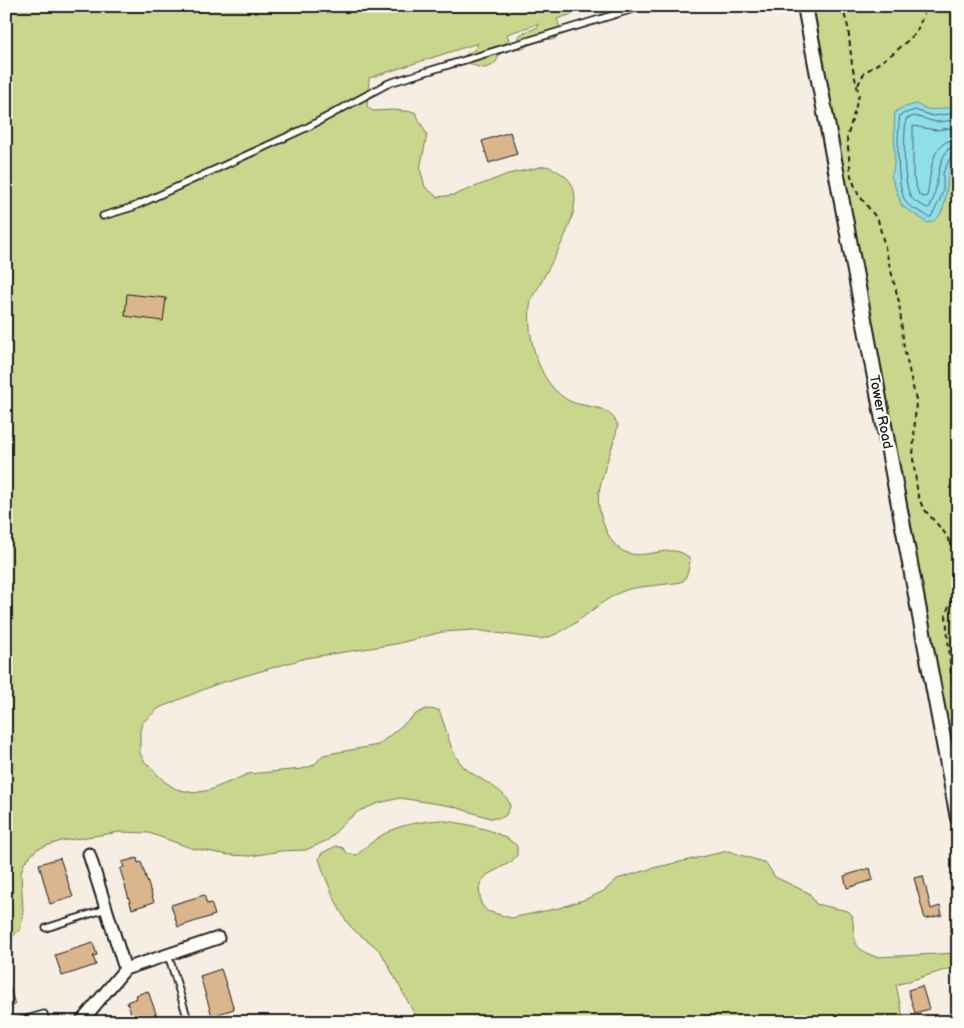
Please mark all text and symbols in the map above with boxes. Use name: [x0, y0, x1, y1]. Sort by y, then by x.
street label: Tower Road: [865, 374, 897, 450]

